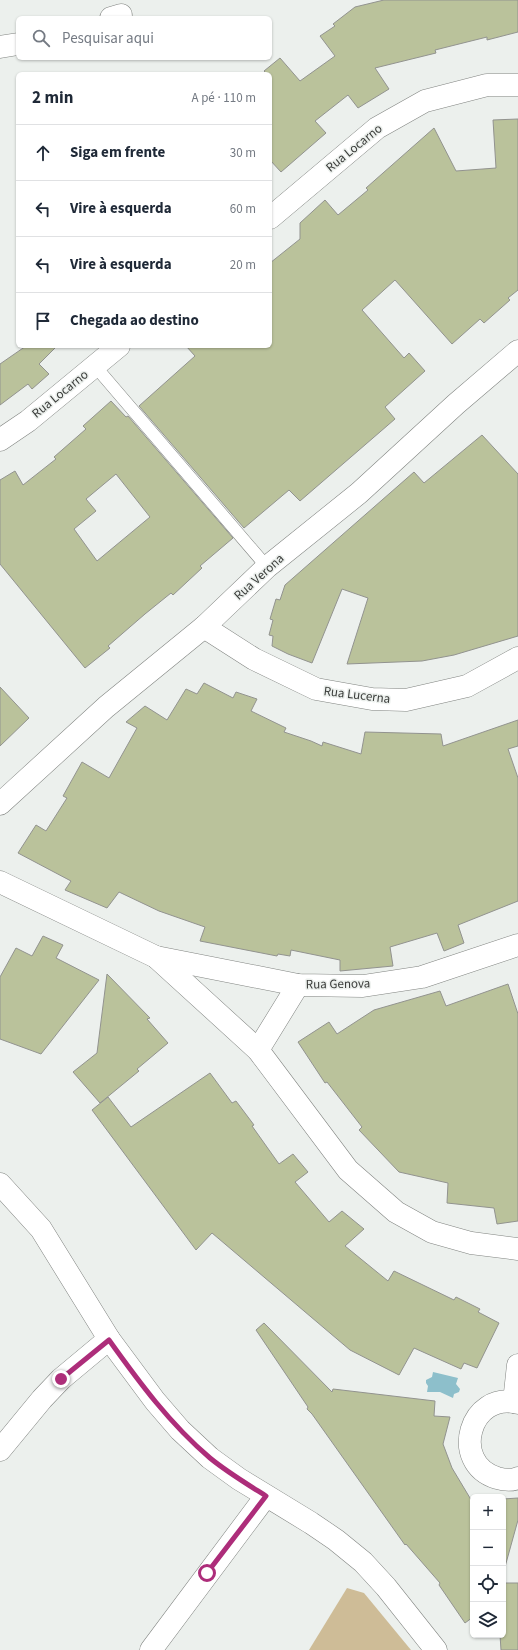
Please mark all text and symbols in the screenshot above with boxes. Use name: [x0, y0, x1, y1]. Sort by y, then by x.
search box: [16, 16, 272, 60]
icon: search: [30, 27, 52, 49]
text: Pesquisar aqui: [62, 28, 154, 49]
text: 2 min: [32, 86, 73, 110]
text: A pé · 110 m: [191, 89, 256, 107]
street label: Rua Locarno: [322, 120, 386, 176]
icon: ahead: [32, 142, 54, 164]
text: Siga em frente: [70, 142, 165, 163]
text: 30 m: [230, 144, 256, 162]
icon: left: [32, 198, 54, 220]
text: Vire à esquerda: [70, 198, 172, 219]
text: 60 m: [230, 200, 256, 218]
icon: left: [32, 254, 54, 276]
text: Vire à esquerda: [70, 254, 172, 275]
text: 20 m: [230, 256, 256, 274]
icon: arrive: [32, 310, 54, 332]
text: Chegada ao destino: [70, 310, 199, 331]
street label: Rua Locarno: [28, 366, 92, 422]
street label: Rua Verona: [230, 550, 288, 604]
street label: Rua Lucerna: [323, 682, 391, 708]
street label: Rua Genova: [306, 974, 370, 994]
route end: [52, 1370, 70, 1388]
map controls: [470, 1494, 506, 1638]
button: +: [470, 1494, 506, 1530]
button: −: [470, 1530, 506, 1566]
route start: [198, 1564, 216, 1582]
button: locate: [470, 1566, 506, 1602]
button: layers: [470, 1602, 506, 1638]

